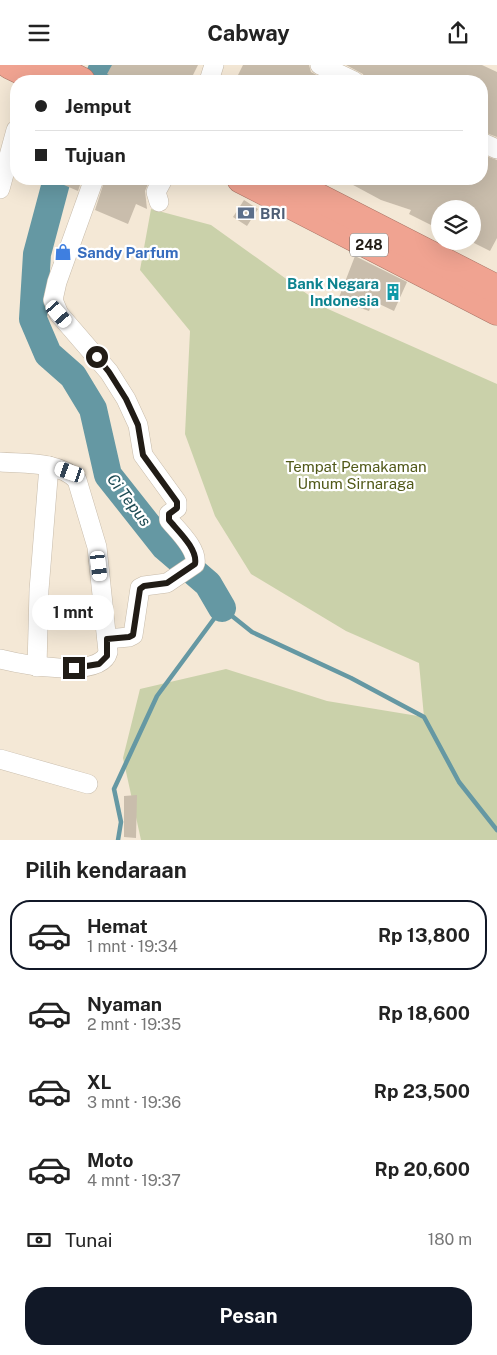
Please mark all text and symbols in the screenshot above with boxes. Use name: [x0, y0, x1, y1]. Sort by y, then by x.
icon: menu: [25, 19, 53, 47]
icon: share: [444, 19, 472, 47]
text: Cabway: [207, 20, 290, 46]
text: Jemput: [65, 95, 131, 117]
text: Tujuan: [65, 144, 126, 166]
map controls: [431, 200, 481, 250]
button: layers: [431, 200, 481, 250]
bank icon: BRI: [236, 203, 256, 223]
place label: BRI: [260, 205, 286, 222]
road number: 248: [350, 233, 388, 257]
shop icon: Sandy Parfum: [53, 242, 73, 262]
place label: Sandy Parfum: [77, 244, 178, 261]
place label: Bank Negara Indonesia: [287, 275, 379, 309]
building icon: Bank Negara Indonesia: [383, 282, 403, 302]
car: [43, 298, 74, 330]
route start: [86, 346, 108, 368]
park label: Tempat Pemakaman Umum Sirnaraga: [285, 458, 427, 492]
car: [53, 460, 86, 484]
water label: Ci Tepus: [103, 470, 155, 530]
car: [89, 550, 108, 582]
callout: 1 mnt: [33, 595, 115, 631]
text: 1 mnt: [53, 603, 93, 622]
route end: [63, 657, 85, 679]
text: Pilih kendaraan: [25, 857, 187, 883]
icon: car: [27, 913, 72, 958]
text: Hemat: [87, 915, 148, 937]
text: Rp 13,800: [378, 924, 470, 946]
text: 1 mnt · 19:34: [87, 937, 178, 956]
icon: car: [27, 991, 72, 1036]
text: Nyaman: [87, 993, 162, 1015]
text: Rp 18,600: [378, 1002, 470, 1024]
text: 2 mnt · 19:35: [87, 1015, 181, 1034]
icon: car: [27, 1069, 72, 1114]
text: XL: [87, 1071, 112, 1093]
text: Rp 23,500: [374, 1080, 470, 1102]
text: 3 mnt · 19:36: [87, 1093, 181, 1112]
icon: car: [27, 1147, 72, 1192]
text: Moto: [87, 1149, 133, 1171]
text: Rp 20,600: [375, 1158, 470, 1180]
text: 4 mnt · 19:37: [87, 1171, 181, 1190]
icon: cash: [25, 1226, 53, 1254]
text: Tunai: [65, 1229, 113, 1251]
text: 180 m: [428, 1230, 472, 1249]
button: Pesan: [25, 1287, 472, 1345]

